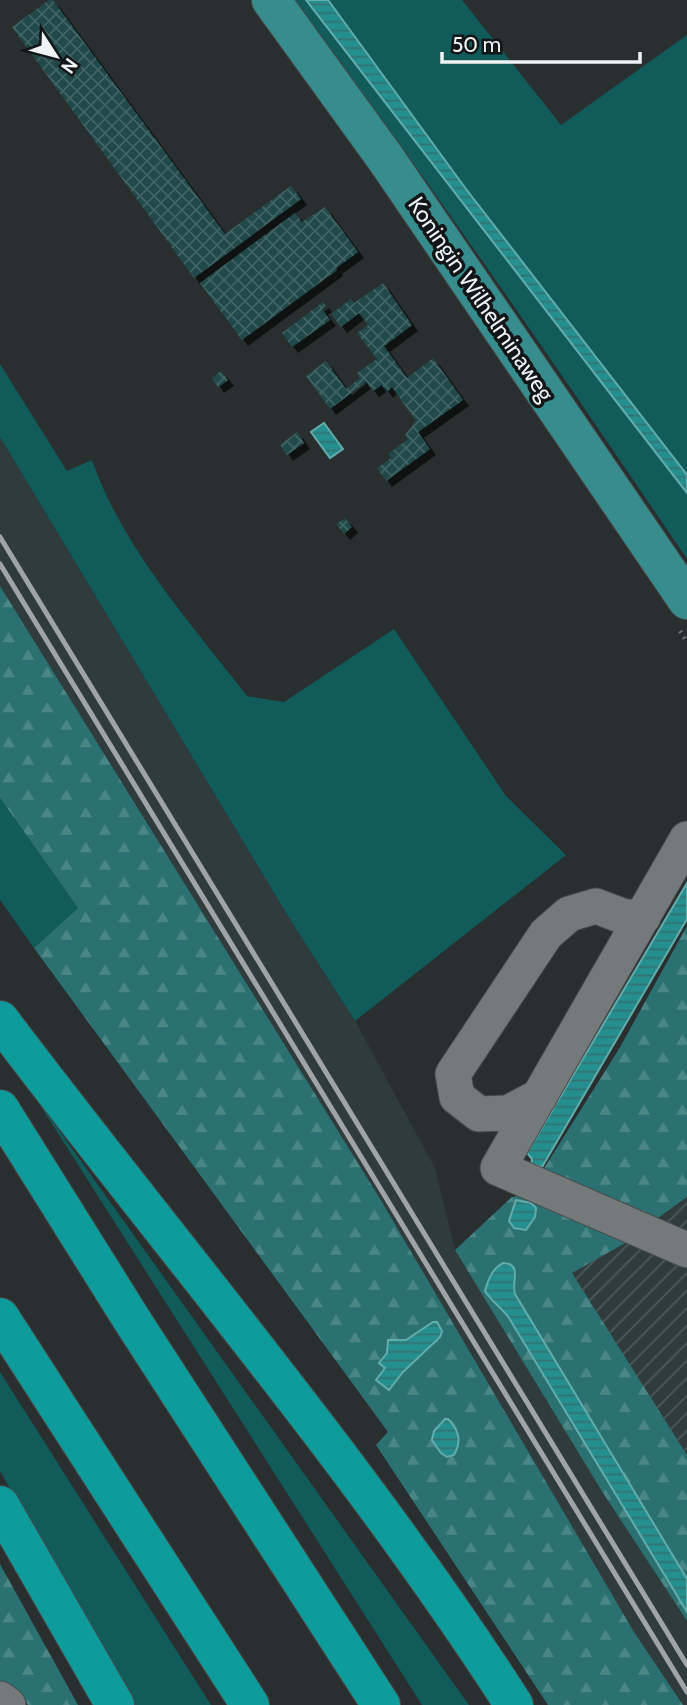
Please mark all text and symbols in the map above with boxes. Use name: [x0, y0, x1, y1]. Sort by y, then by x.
north arrow: [21, 21, 91, 91]
scale bar: [442, 21, 640, 65]
text: 50 m: [452, 32, 501, 57]
text: N: [56, 54, 83, 78]
street label: Koningin Wilhelminaweg: [402, 192, 560, 407]

